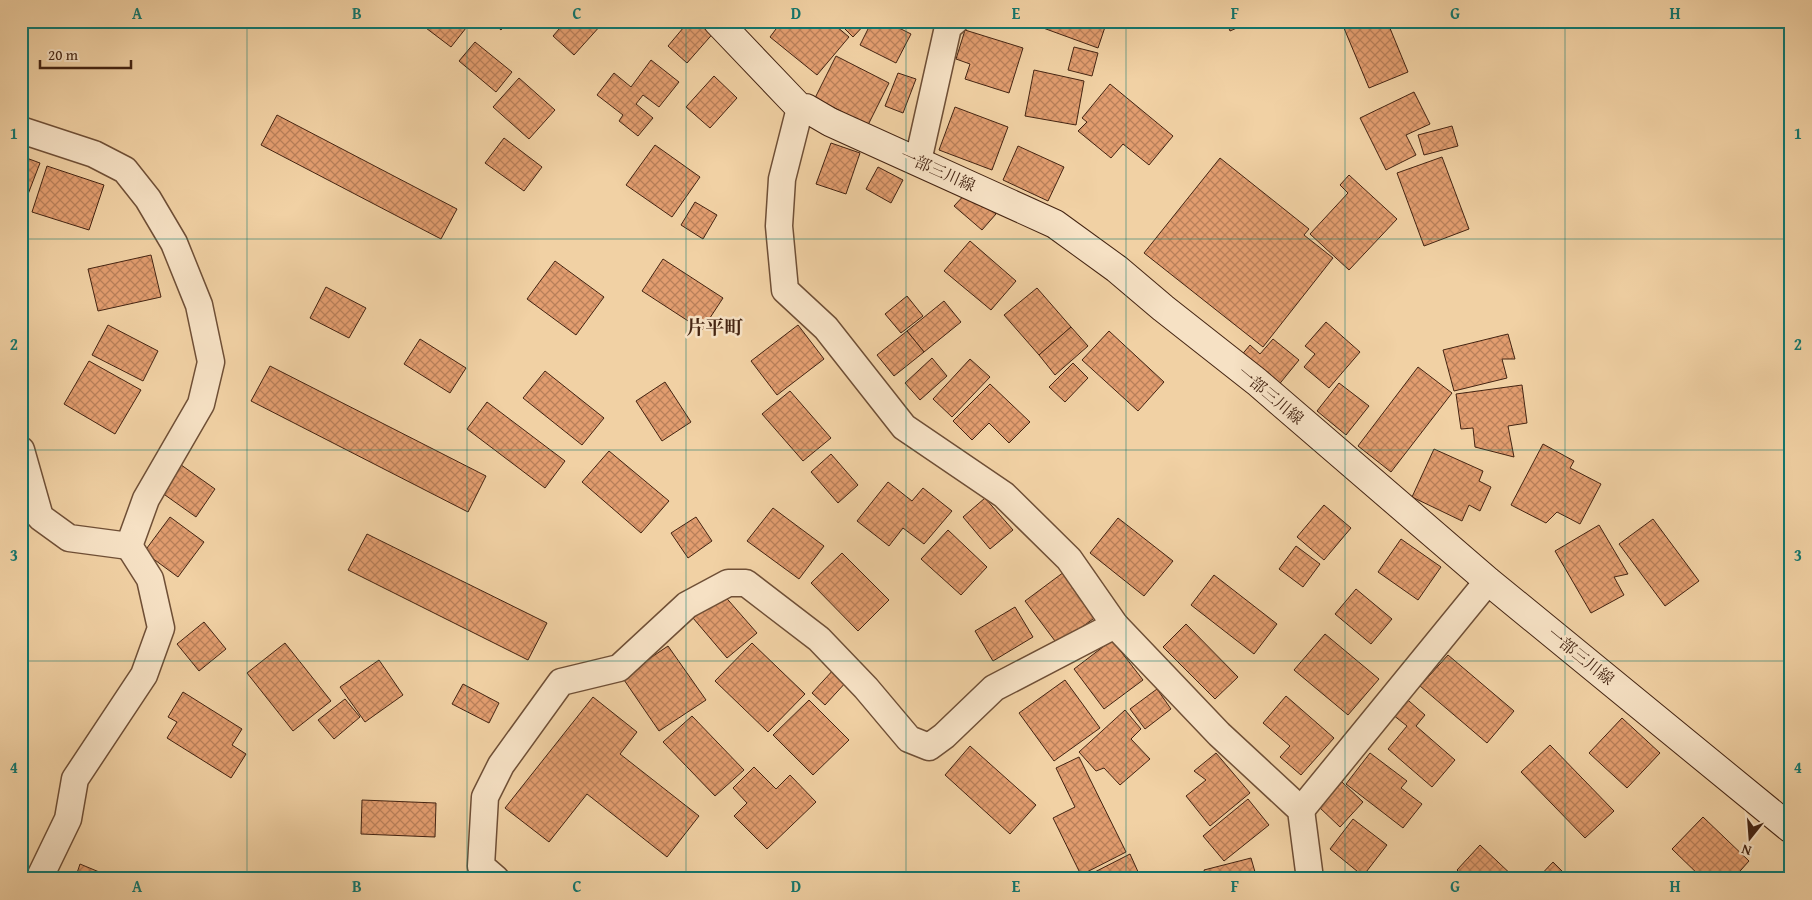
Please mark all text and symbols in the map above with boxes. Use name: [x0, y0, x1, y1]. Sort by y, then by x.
text: A: [132, 1, 143, 25]
text: B: [352, 1, 362, 25]
text: C: [572, 1, 582, 25]
text: D: [791, 1, 801, 25]
text: E: [1012, 1, 1021, 25]
text: F: [1231, 1, 1239, 25]
text: G: [1450, 1, 1460, 25]
text: H: [1669, 1, 1681, 25]
scale bar: [40, 38, 131, 70]
text: 20 m: [48, 44, 79, 65]
text: 1: [10, 121, 18, 145]
text: 1: [1794, 121, 1802, 145]
street label: 一部三川線: [897, 143, 979, 197]
district label: 片平町: [686, 313, 744, 341]
text: 2: [10, 332, 18, 356]
text: 2: [1794, 332, 1802, 356]
street label: 一部三川線: [1233, 360, 1309, 430]
text: 3: [10, 543, 18, 567]
text: 3: [1794, 543, 1802, 567]
street label: 一部三川線: [1542, 621, 1620, 691]
text: 4: [10, 755, 18, 779]
text: 4: [1794, 755, 1802, 779]
north arrow: [1724, 812, 1774, 862]
text: N: [1738, 839, 1754, 861]
text: A: [132, 874, 143, 898]
text: B: [352, 874, 362, 898]
text: C: [572, 874, 582, 898]
text: D: [791, 874, 801, 898]
text: E: [1012, 874, 1021, 898]
text: F: [1231, 874, 1239, 898]
text: G: [1450, 874, 1460, 898]
text: H: [1669, 874, 1681, 898]

